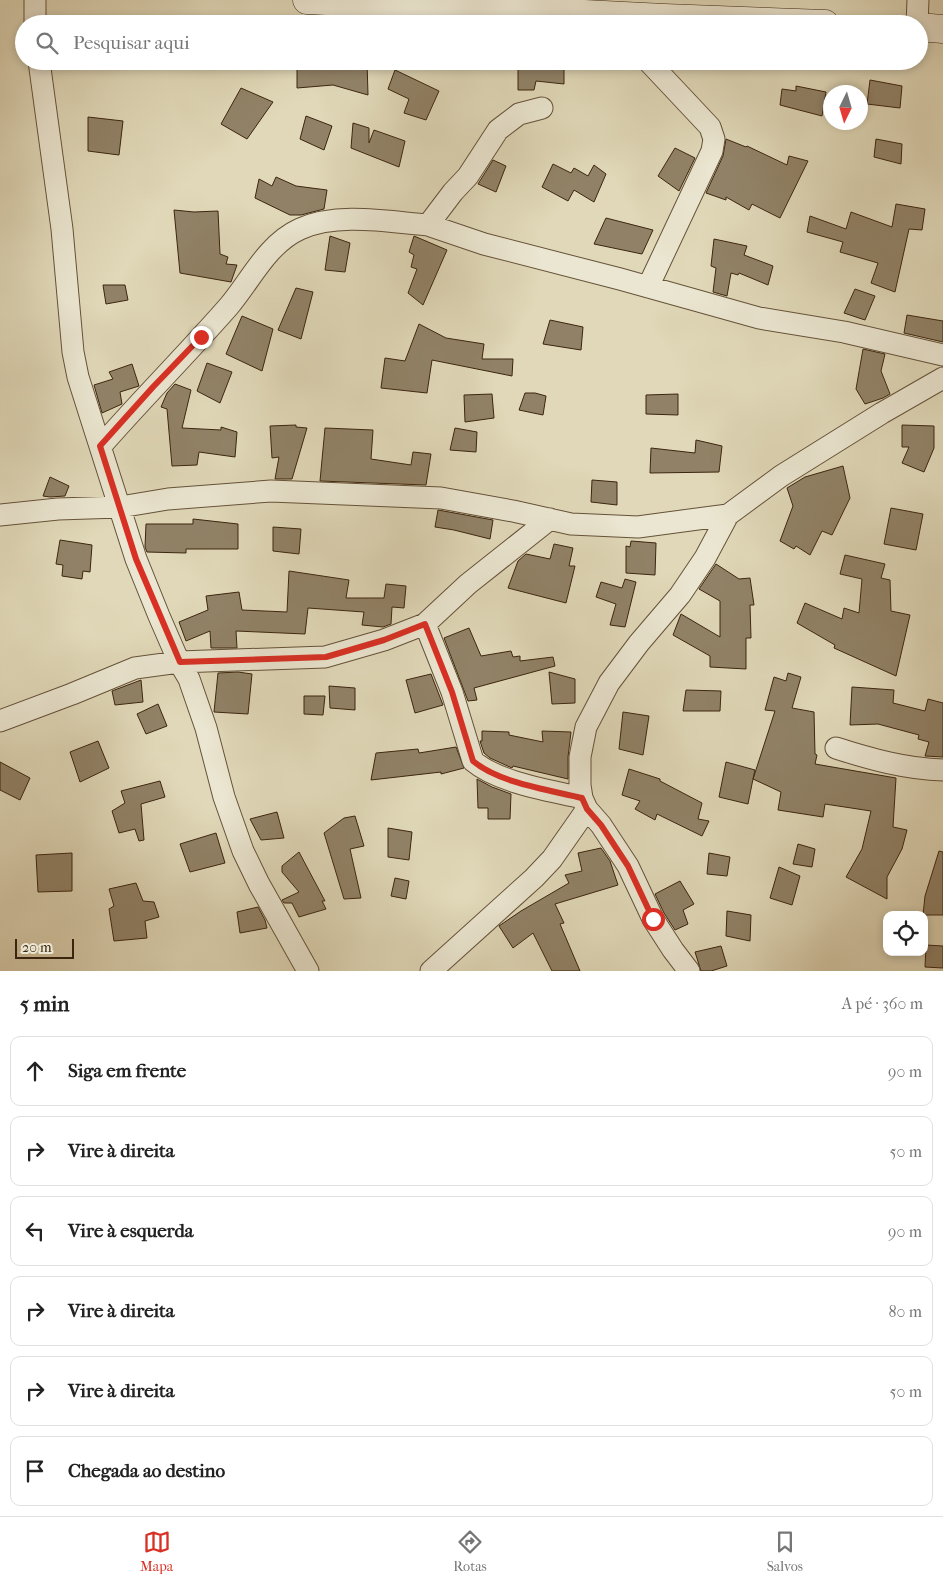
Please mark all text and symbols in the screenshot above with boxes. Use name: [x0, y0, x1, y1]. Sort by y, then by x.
search box: [15, 15, 928, 70]
icon: search: [33, 29, 61, 57]
text: Pesquisar aqui: [73, 32, 190, 54]
north arrow: [823, 85, 868, 130]
route end: [190, 326, 213, 349]
route start: [642, 908, 665, 931]
map controls: [883, 911, 928, 956]
button: locate: [883, 911, 928, 956]
scale bar: [15, 936, 74, 959]
text: 20 m: [22, 939, 52, 956]
text: 5 min: [20, 992, 69, 1016]
text: A pé · 360 m: [842, 994, 923, 1013]
icon: ahead: [21, 1057, 49, 1085]
text: Siga em frente: [68, 1060, 186, 1082]
text: 90 m: [888, 1062, 922, 1081]
icon: right: [21, 1137, 49, 1165]
text: Vire à direita: [68, 1140, 175, 1162]
text: 50 m: [890, 1142, 922, 1161]
icon: left: [21, 1217, 49, 1245]
text: Vire à esquerda: [68, 1220, 194, 1242]
text: 90 m: [888, 1222, 922, 1241]
icon: right: [21, 1297, 49, 1325]
text: Vire à direita: [68, 1300, 175, 1322]
text: 80 m: [888, 1302, 922, 1321]
icon: right: [21, 1377, 49, 1405]
text: Vire à direita: [68, 1380, 175, 1402]
text: 50 m: [890, 1382, 922, 1401]
icon: arrive: [21, 1457, 49, 1485]
text: Chegada ao destino: [68, 1460, 225, 1482]
tab: Mapa: [140, 1528, 173, 1575]
tab: Rotas: [453, 1528, 487, 1575]
tab: Salvos: [767, 1528, 803, 1575]

